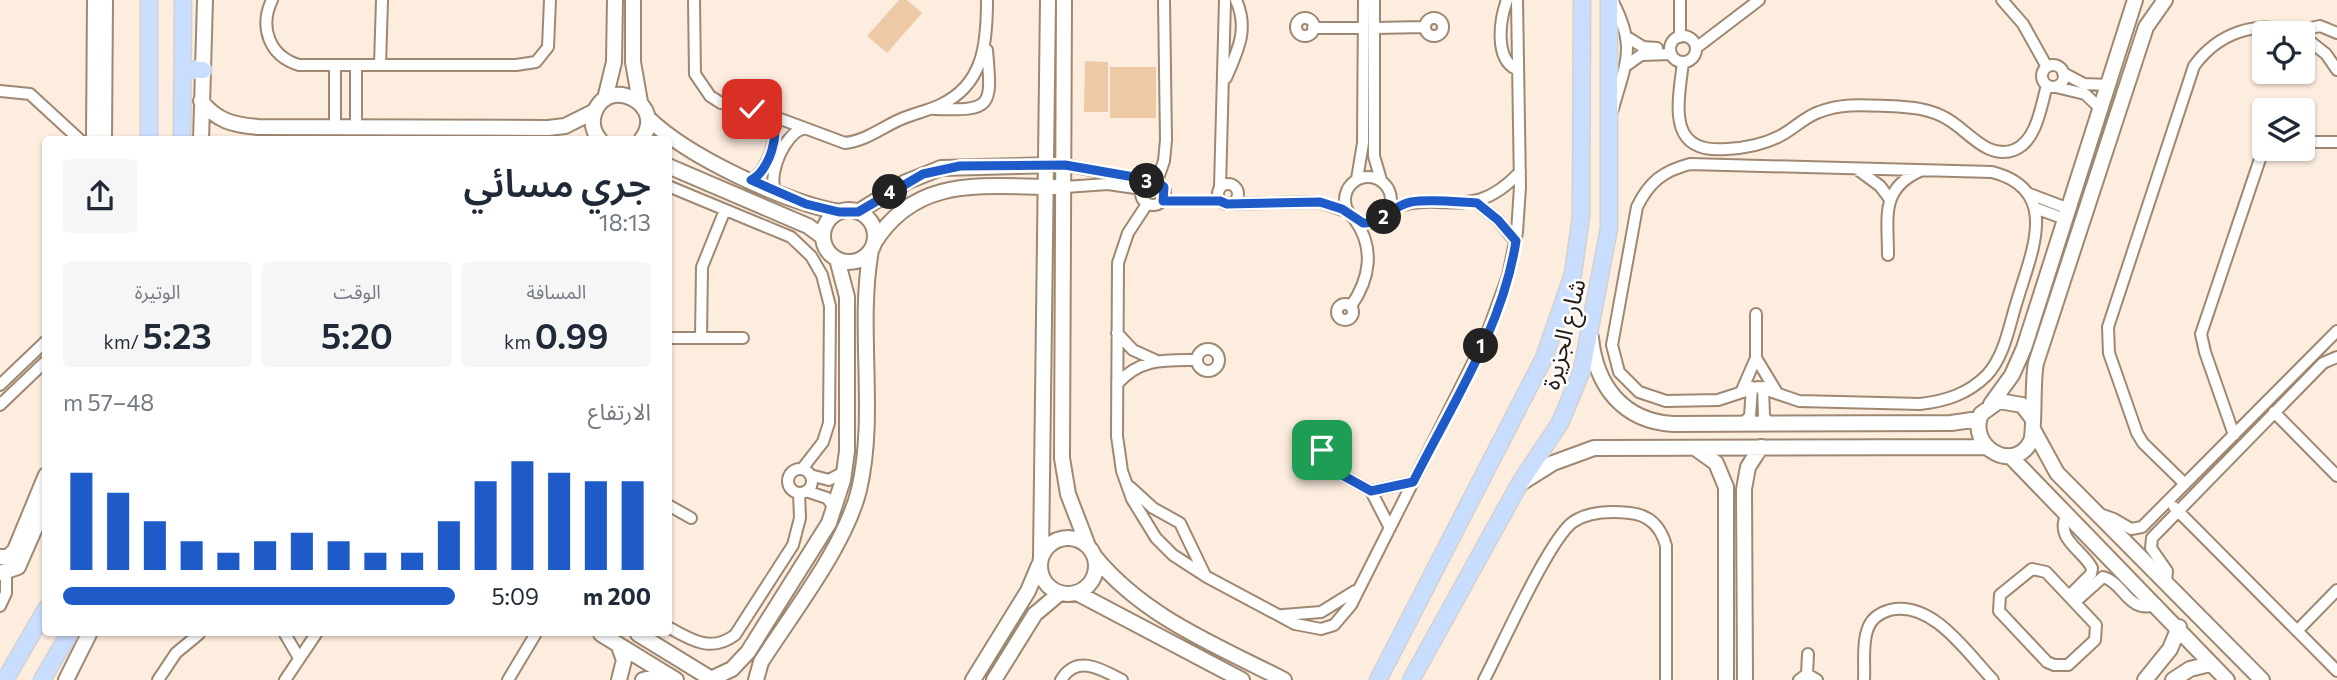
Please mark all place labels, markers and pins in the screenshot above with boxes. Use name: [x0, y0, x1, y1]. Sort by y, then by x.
pin: [722, 79, 782, 139]
pin: 3: [1130, 164, 1164, 198]
pin: 4: [872, 174, 908, 210]
pin: 2: [1366, 200, 1402, 234]
pin: 1: [1464, 328, 1498, 364]
pin: [1292, 420, 1352, 480]

